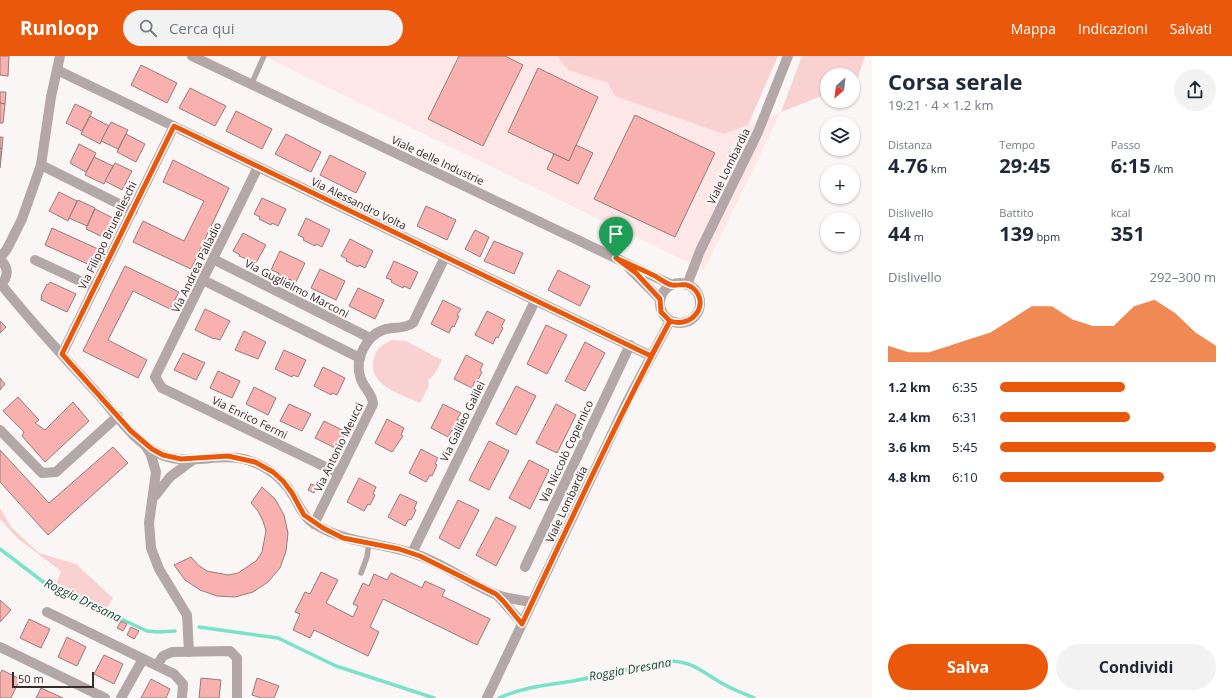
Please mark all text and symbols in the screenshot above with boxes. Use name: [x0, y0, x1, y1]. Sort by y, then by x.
search box: [123, 10, 403, 46]
text: Runloop: [20, 15, 99, 41]
icon: search: [137, 17, 159, 39]
text: Cerca qui: [169, 18, 234, 38]
text: Mappa: [1011, 19, 1056, 38]
text: Indicazioni: [1078, 19, 1148, 38]
text: Salvati: [1170, 19, 1212, 38]
text: Corsa serale: [888, 66, 1023, 96]
north arrow: [820, 68, 860, 108]
map controls: [820, 68, 860, 252]
button: share: [1174, 69, 1216, 111]
text: 19:21 · 4 × 1.2 km: [888, 96, 993, 114]
button: layers: [820, 116, 860, 156]
street label: Viale Lombardia: [703, 126, 753, 206]
street label: Viale delle Industrie: [389, 132, 487, 188]
text: Distanza: [888, 137, 932, 152]
text: Tempo: [999, 137, 1035, 152]
text: Passo: [1111, 137, 1141, 152]
text: 4.76: [888, 152, 928, 179]
text: 29:45: [999, 152, 1051, 179]
text: 6:15: [1111, 152, 1151, 179]
text: km: [928, 161, 947, 176]
text: /km: [1151, 161, 1174, 176]
button: +: [820, 164, 860, 204]
street label: Via Alessandro Volta: [309, 173, 409, 233]
street label: Via Filippo Brunelleschi: [74, 179, 140, 291]
text: Dislivello: [888, 205, 933, 220]
text: Battito: [999, 205, 1034, 220]
text: kcal: [1111, 205, 1131, 220]
button: −: [820, 212, 860, 252]
pin: [599, 217, 633, 258]
street label: Via Andrea Palladio: [168, 219, 225, 315]
text: 44: [888, 220, 911, 247]
text: 139: [999, 220, 1034, 247]
text: 351: [1111, 220, 1145, 247]
icon: arrive: [605, 223, 627, 245]
text: m: [911, 229, 924, 244]
text: bpm: [1034, 229, 1060, 244]
street label: Via Guglielmo Marconi: [242, 255, 352, 321]
text: Dislivello: [888, 268, 942, 286]
text: 292–300 m: [1149, 268, 1216, 286]
street label: Via Galileo Galilei: [436, 378, 488, 464]
text: 1.2 km: [888, 378, 931, 396]
text: 6:35: [952, 378, 978, 396]
street label: Via Enrico Fermi: [210, 392, 290, 442]
street label: Via Niccolò Copernico: [536, 397, 596, 505]
street label: Via Antonio Meucci: [310, 400, 366, 494]
text: 2.4 km: [888, 408, 931, 426]
text: 6:31: [952, 408, 978, 426]
text: 3.6 km: [888, 438, 931, 456]
text: 5:45: [952, 438, 978, 456]
street label: Viale Lombardia: [542, 463, 590, 545]
text: 4.8 km: [888, 468, 931, 486]
text: 6:10: [952, 468, 978, 486]
water label: Roggia Dresana: [42, 574, 124, 626]
button: Salva: [888, 644, 1048, 690]
button: Condividi: [1056, 644, 1216, 690]
water label: Roggia Dresana: [587, 653, 673, 685]
scale bar: [12, 670, 94, 689]
text: 50 m: [18, 671, 44, 686]

